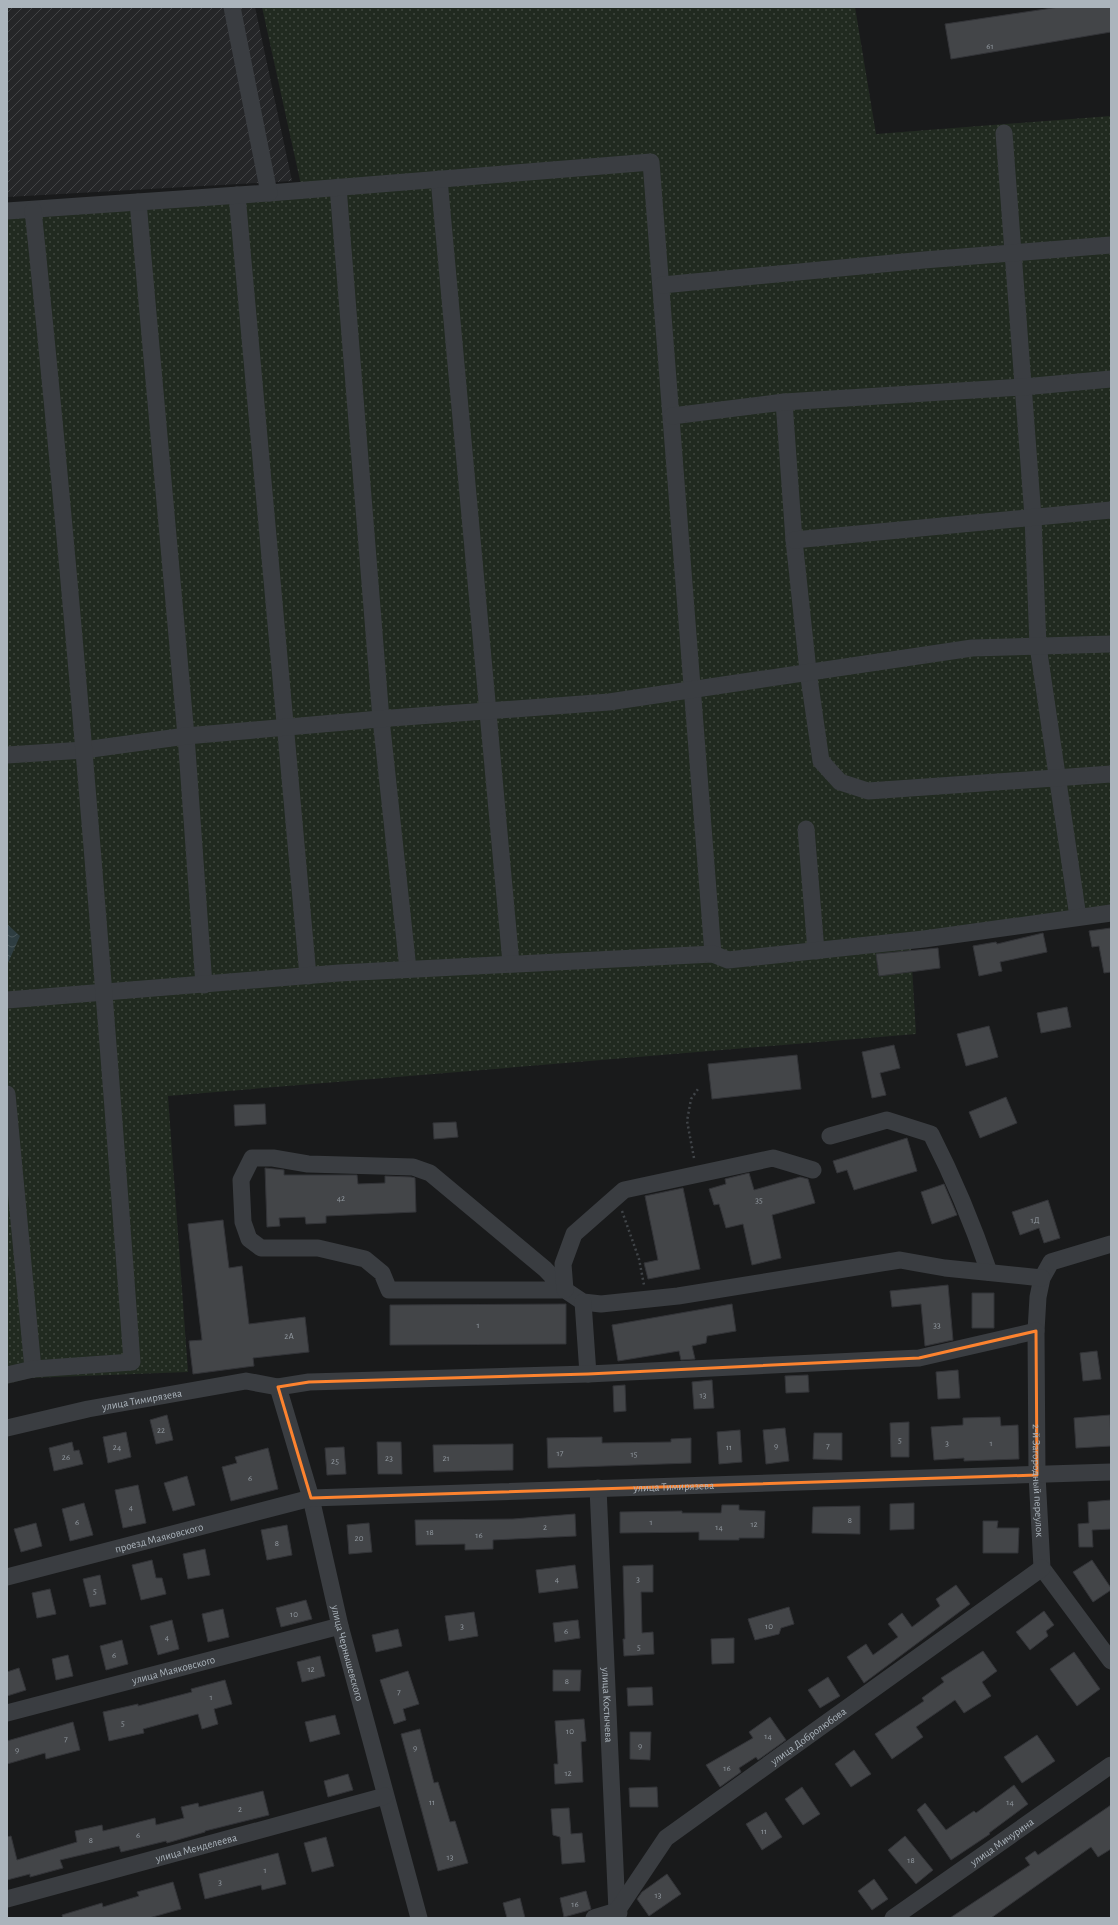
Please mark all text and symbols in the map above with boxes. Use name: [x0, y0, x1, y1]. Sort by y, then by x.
house number: 61: [986, 42, 994, 51]
house number: 42: [337, 1194, 345, 1203]
house number: 35: [755, 1196, 763, 1205]
house number: 1Д: [1031, 1216, 1040, 1225]
house number: 1: [476, 1321, 480, 1330]
house number: 33: [933, 1321, 941, 1330]
house number: 2А: [284, 1332, 294, 1341]
street label: улица Тимирязева: [100, 1387, 183, 1412]
house number: 13: [700, 1391, 707, 1400]
street label: 2-й Загородный переулок: [1031, 1424, 1046, 1537]
house number: 22: [157, 1426, 165, 1435]
house number: 5: [898, 1436, 902, 1445]
house number: 3: [945, 1439, 949, 1448]
house number: 1: [989, 1439, 993, 1448]
house number: 9: [774, 1442, 778, 1451]
house number: 7: [826, 1442, 830, 1451]
house number: 24: [113, 1443, 122, 1452]
house number: 11: [726, 1443, 732, 1452]
house number: 17: [557, 1449, 564, 1458]
house number: 15: [631, 1450, 638, 1459]
house number: 26: [62, 1453, 70, 1462]
house number: 23: [385, 1454, 393, 1463]
house number: 21: [442, 1454, 450, 1463]
house number: 25: [331, 1457, 339, 1466]
house number: 6: [248, 1474, 252, 1483]
street label: улица Тимирязева: [632, 1479, 714, 1493]
house number: 4: [129, 1503, 134, 1512]
house number: 8: [848, 1516, 852, 1525]
house number: 6: [75, 1518, 79, 1527]
house number: 1: [649, 1518, 653, 1527]
house number: 12: [750, 1520, 758, 1529]
street label: проезд Маяковского: [114, 1521, 204, 1554]
house number: 2: [543, 1523, 547, 1532]
house number: 14: [715, 1523, 723, 1532]
house number: 18: [426, 1528, 434, 1537]
house number: 16: [475, 1531, 483, 1540]
house number: 20: [355, 1534, 364, 1543]
house number: 8: [275, 1539, 279, 1548]
house number: 4: [555, 1575, 560, 1584]
house number: 3: [636, 1575, 640, 1584]
house number: 5: [93, 1587, 97, 1596]
street label: улица Чернышевского: [330, 1603, 365, 1702]
house number: 10: [290, 1610, 298, 1619]
house number: 3: [460, 1622, 464, 1631]
house number: 10: [765, 1622, 773, 1631]
house number: 6: [564, 1627, 568, 1636]
house number: 4: [165, 1633, 170, 1642]
house number: 5: [637, 1643, 641, 1652]
house number: 6: [112, 1651, 116, 1660]
street label: улица Маяковского: [130, 1653, 216, 1686]
house number: 12: [307, 1665, 315, 1674]
street label: улица Костычева: [601, 1666, 615, 1743]
house number: 8: [565, 1677, 569, 1686]
house number: 7: [397, 1688, 401, 1697]
house number: 1: [209, 1693, 213, 1702]
street label: улица Добролюбова: [768, 1705, 848, 1767]
house number: 5: [121, 1719, 125, 1728]
house number: 10: [566, 1727, 574, 1736]
house number: 14: [764, 1732, 772, 1741]
house number: 7: [64, 1735, 68, 1744]
house number: 9: [638, 1742, 642, 1751]
house number: 9: [413, 1744, 417, 1753]
house number: 9: [15, 1746, 19, 1755]
house number: 16: [723, 1764, 731, 1773]
house number: 12: [564, 1769, 572, 1778]
house number: 11: [429, 1798, 435, 1807]
house number: 14: [1006, 1798, 1014, 1807]
house number: 2: [238, 1805, 242, 1814]
street label: улица Мичурина: [967, 1816, 1036, 1868]
house number: 11: [761, 1827, 767, 1836]
house number: 6: [136, 1831, 140, 1840]
street label: улица Менделеева: [153, 1831, 238, 1864]
house number: 8: [89, 1836, 93, 1845]
house number: 13: [447, 1853, 454, 1862]
house number: 18: [907, 1856, 915, 1865]
house number: 1: [263, 1866, 267, 1875]
house number: 3: [218, 1878, 222, 1887]
house number: 13: [655, 1891, 662, 1900]
house number: 16: [571, 1900, 579, 1909]

